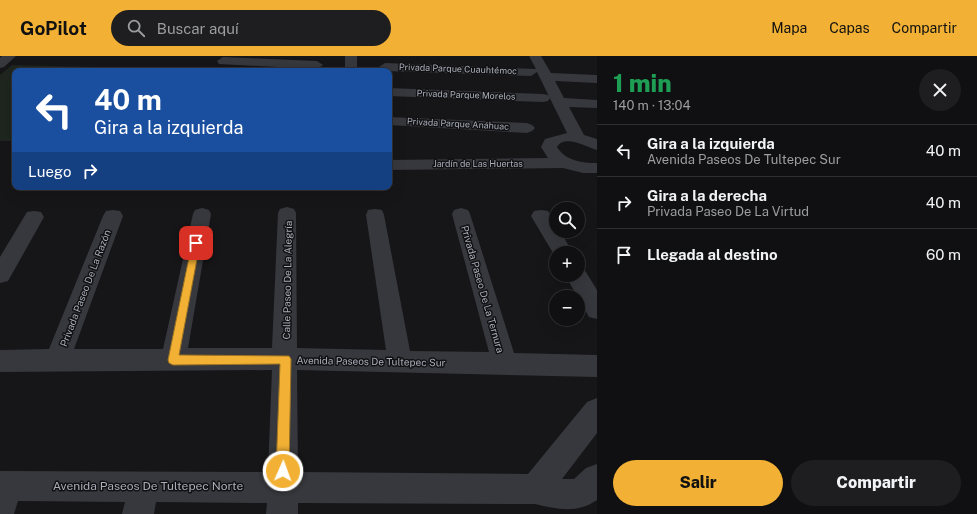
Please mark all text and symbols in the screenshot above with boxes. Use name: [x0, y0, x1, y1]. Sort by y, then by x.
search box: [111, 10, 391, 46]
text: GoPilot: [20, 17, 87, 39]
icon: search: [125, 17, 147, 39]
text: Buscar aquí: [157, 20, 239, 37]
text: Mapa: [771, 20, 807, 36]
text: Capas: [829, 20, 870, 36]
text: Compartir: [892, 20, 957, 36]
street label: Privada Parque Cuauhtémoc: [399, 61, 517, 76]
text: 1 min: [613, 69, 672, 97]
button: close: [919, 69, 961, 111]
text: 40 m: [94, 83, 162, 116]
icon: left: [28, 84, 80, 136]
street label: Privada Parque Morelos: [416, 87, 516, 102]
text: 140 m · 13:04: [613, 98, 691, 113]
street label: Privada Parque Anáhuac: [407, 115, 509, 132]
text: Gira a la izquierda: [94, 117, 243, 138]
text: Gira a la izquierda: [647, 135, 775, 152]
icon: left: [613, 140, 635, 162]
text: 40 m: [926, 142, 961, 159]
text: Avenida Paseos De Tultepec Sur: [647, 152, 841, 167]
street label: Jardín de Las Huertas: [433, 158, 523, 169]
icon: right: [79, 160, 101, 182]
text: Luego: [28, 163, 71, 180]
text: Gira a la derecha: [647, 187, 767, 204]
icon: right: [613, 192, 635, 214]
text: 40 m: [926, 194, 961, 211]
map controls: [549, 202, 585, 326]
button: search: [549, 202, 585, 238]
text: Privada Paseo De La Virtud: [647, 204, 809, 219]
street label: Calle Paseo De La Alegría: [280, 221, 294, 339]
street label: Privada Paseo De La Ternura: [459, 224, 507, 354]
pin: [179, 226, 213, 260]
street label: Privada Paseo De La Razón: [57, 228, 113, 348]
icon: arrive: [185, 232, 207, 254]
icon: arrive: [613, 244, 635, 266]
button: +: [549, 246, 585, 282]
text: Llegada al destino: [647, 246, 778, 263]
text: 60 m: [926, 246, 961, 263]
button: −: [549, 290, 585, 326]
street label: Avenida Paseos De Tultepec Sur: [296, 354, 446, 368]
position arrow: [262, 450, 304, 492]
button: Salir: [613, 460, 783, 506]
button: Compartir: [791, 460, 961, 506]
street label: Avenida Paseos De Tultepec Norte: [53, 479, 244, 493]

